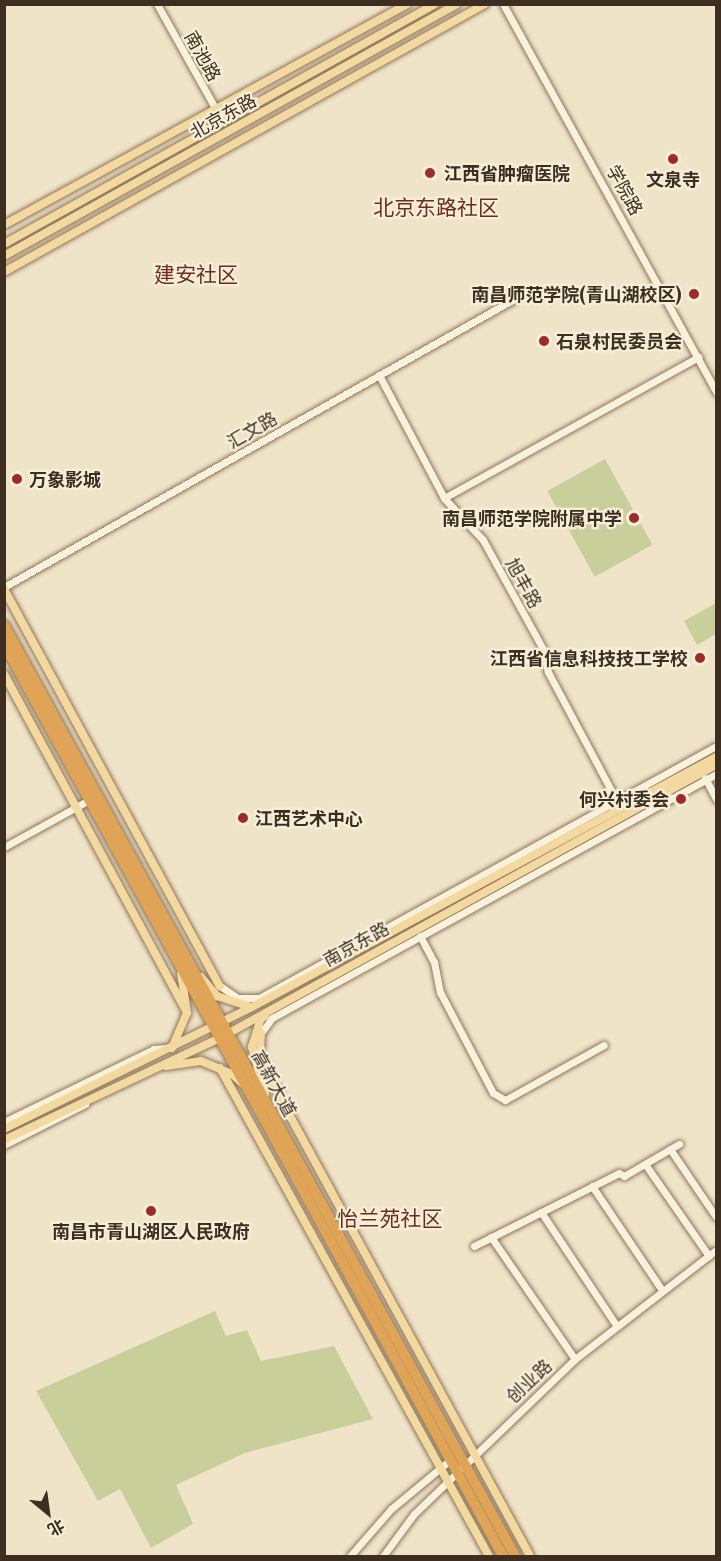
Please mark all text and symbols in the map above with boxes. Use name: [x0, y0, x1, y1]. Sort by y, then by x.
street label: 南池路: [180, 27, 226, 85]
street label: 北京东路: [186, 89, 260, 143]
marker: 文泉寺: [666, 152, 680, 166]
street label: 学院路: [602, 161, 648, 219]
place label: 江西省肿瘤医院: [444, 162, 570, 184]
marker: 江西省肿瘤医院: [421, 164, 439, 182]
place label: 文泉寺: [646, 168, 700, 190]
district label: 北京东路社区: [373, 193, 499, 219]
district label: 建安社区: [154, 260, 238, 286]
place label: 南昌师范学院(青山湖校区): [471, 283, 682, 305]
marker: 南昌师范学院(青山湖校区): [687, 287, 701, 301]
place label: 石泉村民委员会: [556, 330, 682, 352]
marker: 石泉村民委员会: [537, 334, 551, 348]
street label: 汇文路: [223, 407, 281, 453]
place label: 万象影城: [29, 468, 101, 490]
marker: 万象影城: [10, 472, 24, 486]
place label: 南昌师范学院附属中学: [442, 507, 622, 529]
marker: 南昌师范学院附属中学: [627, 511, 641, 525]
street label: 旭丰路: [501, 554, 547, 612]
place label: 江西省信息科技技工学校: [490, 647, 688, 669]
marker: 江西省信息科技技工学校: [693, 651, 707, 665]
place label: 何兴村委会: [579, 788, 669, 810]
marker: 何兴村委会: [674, 792, 688, 806]
place label: 江西艺术中心: [255, 807, 363, 829]
marker: 江西艺术中心: [236, 811, 250, 825]
street label: 南京东路: [319, 917, 393, 971]
street label: 高新大道: [247, 1046, 301, 1120]
marker: 南昌市青山湖区人民政府: [144, 1204, 158, 1218]
district label: 怡兰苑社区: [338, 1204, 442, 1230]
place label: 南昌市青山湖区人民政府: [52, 1220, 250, 1242]
street label: 创业路: [502, 1355, 556, 1407]
north arrow: [18, 1483, 78, 1543]
text: 北: [44, 1514, 70, 1543]

